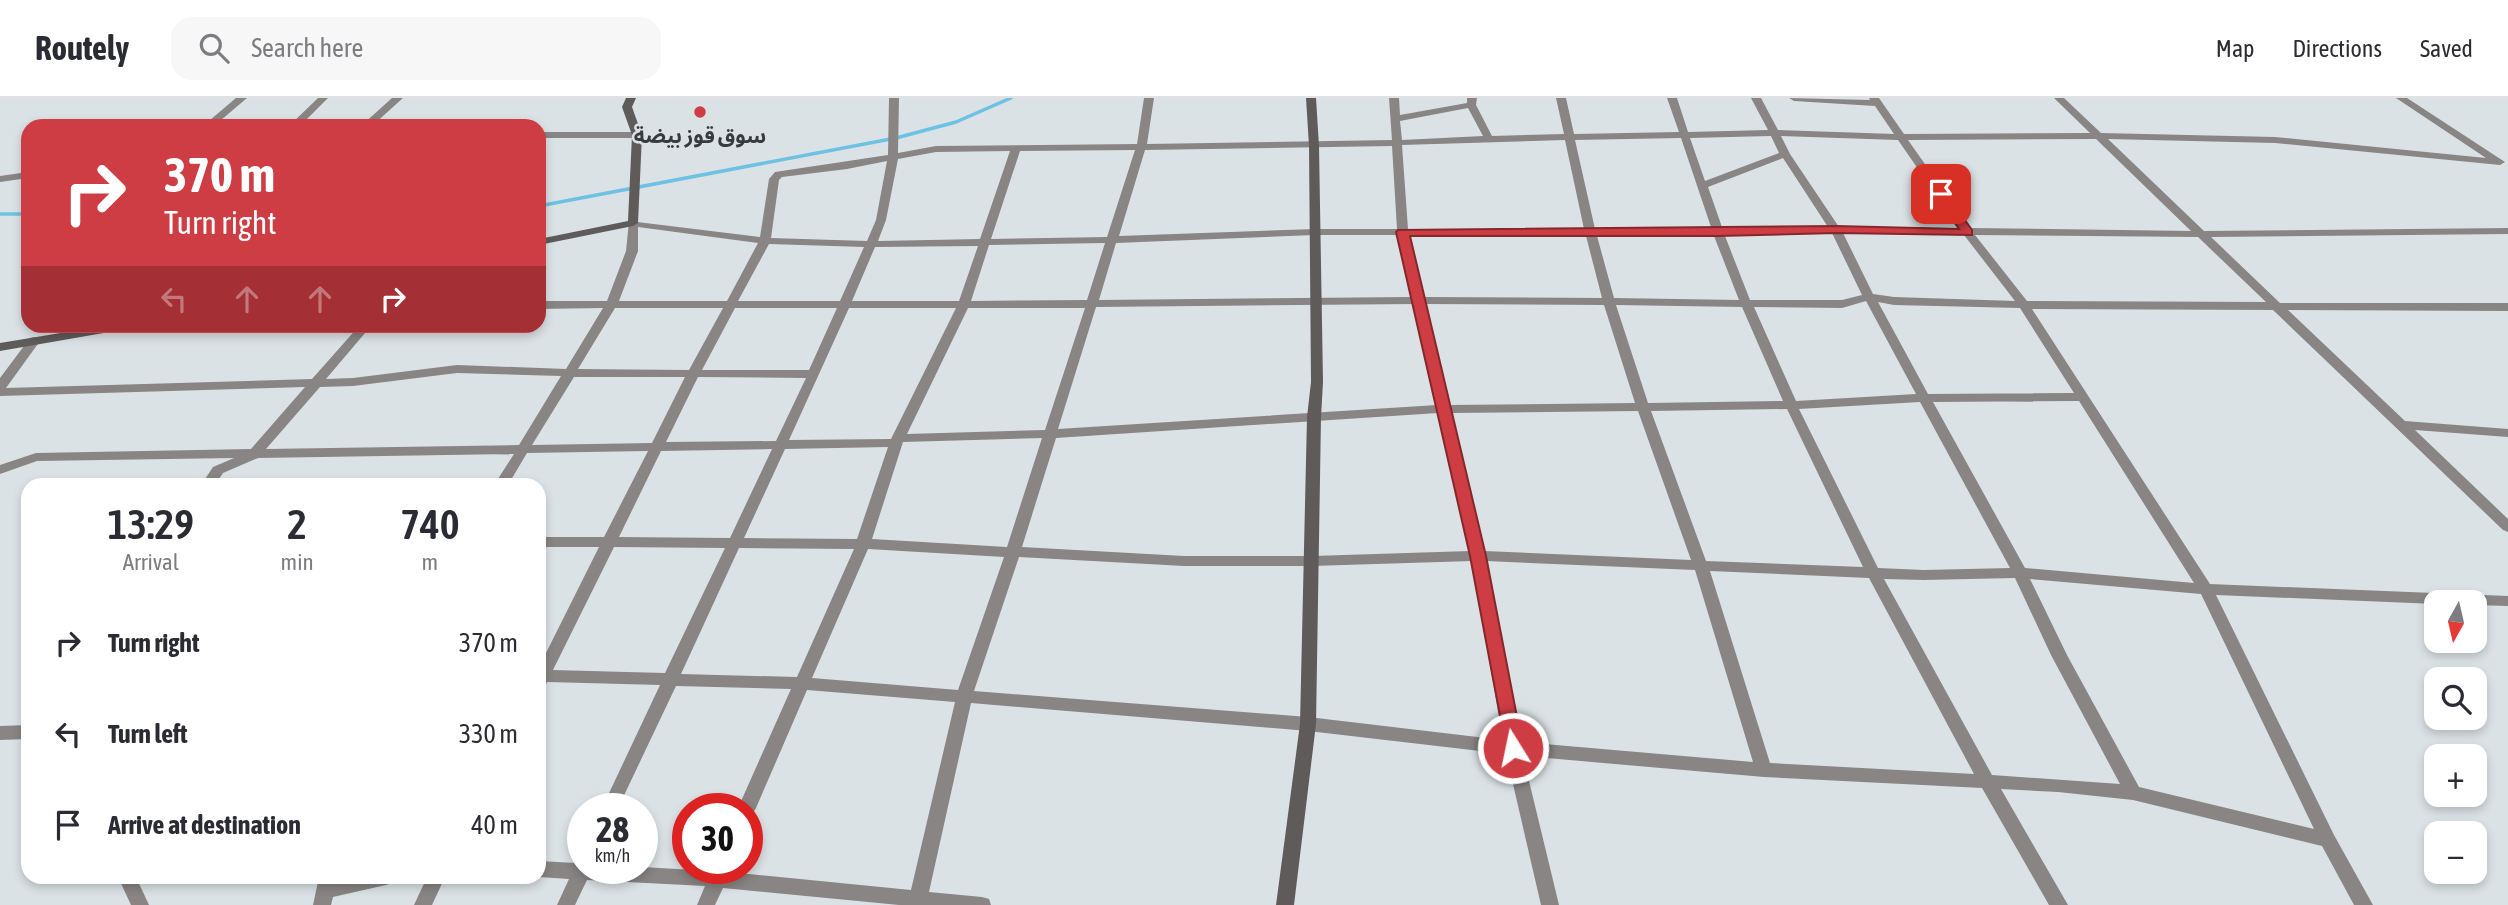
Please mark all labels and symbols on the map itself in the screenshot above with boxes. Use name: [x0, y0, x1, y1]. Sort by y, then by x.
marker: سوق قوز بيضة: [692, 104, 708, 120]
place label: سوق قوز بيضة: [634, 123, 766, 148]
pin: [1911, 164, 1971, 224]
north arrow: [2424, 590, 2487, 653]
position arrow: [1476, 711, 1550, 785]
speed limit sign: 30: [672, 793, 763, 884]

